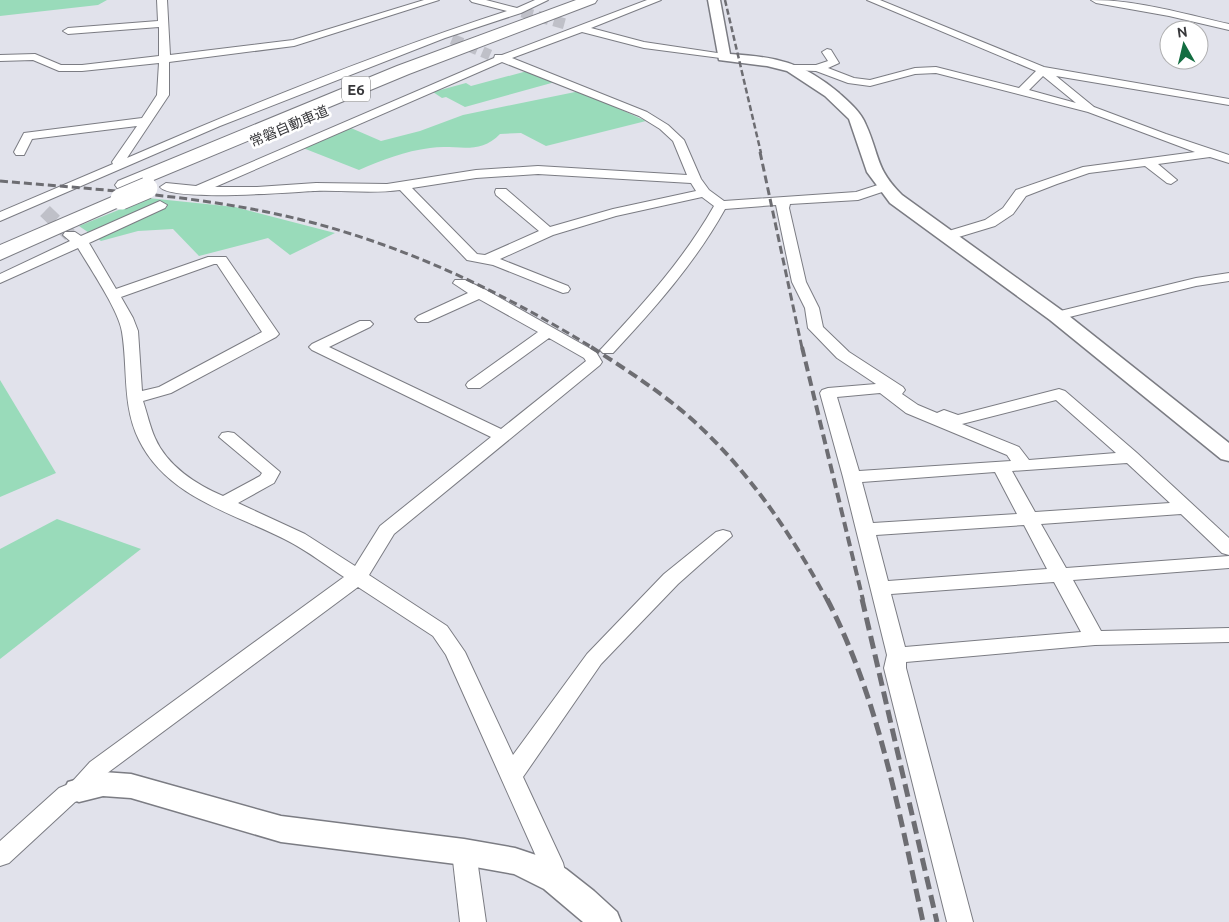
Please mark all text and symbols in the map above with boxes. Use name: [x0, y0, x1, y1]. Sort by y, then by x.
north arrow: [1159, 20, 1209, 70]
text: N: [1176, 23, 1188, 41]
road number: E6: [342, 76, 370, 102]
street label: 常磐自動車道: [247, 102, 331, 150]

